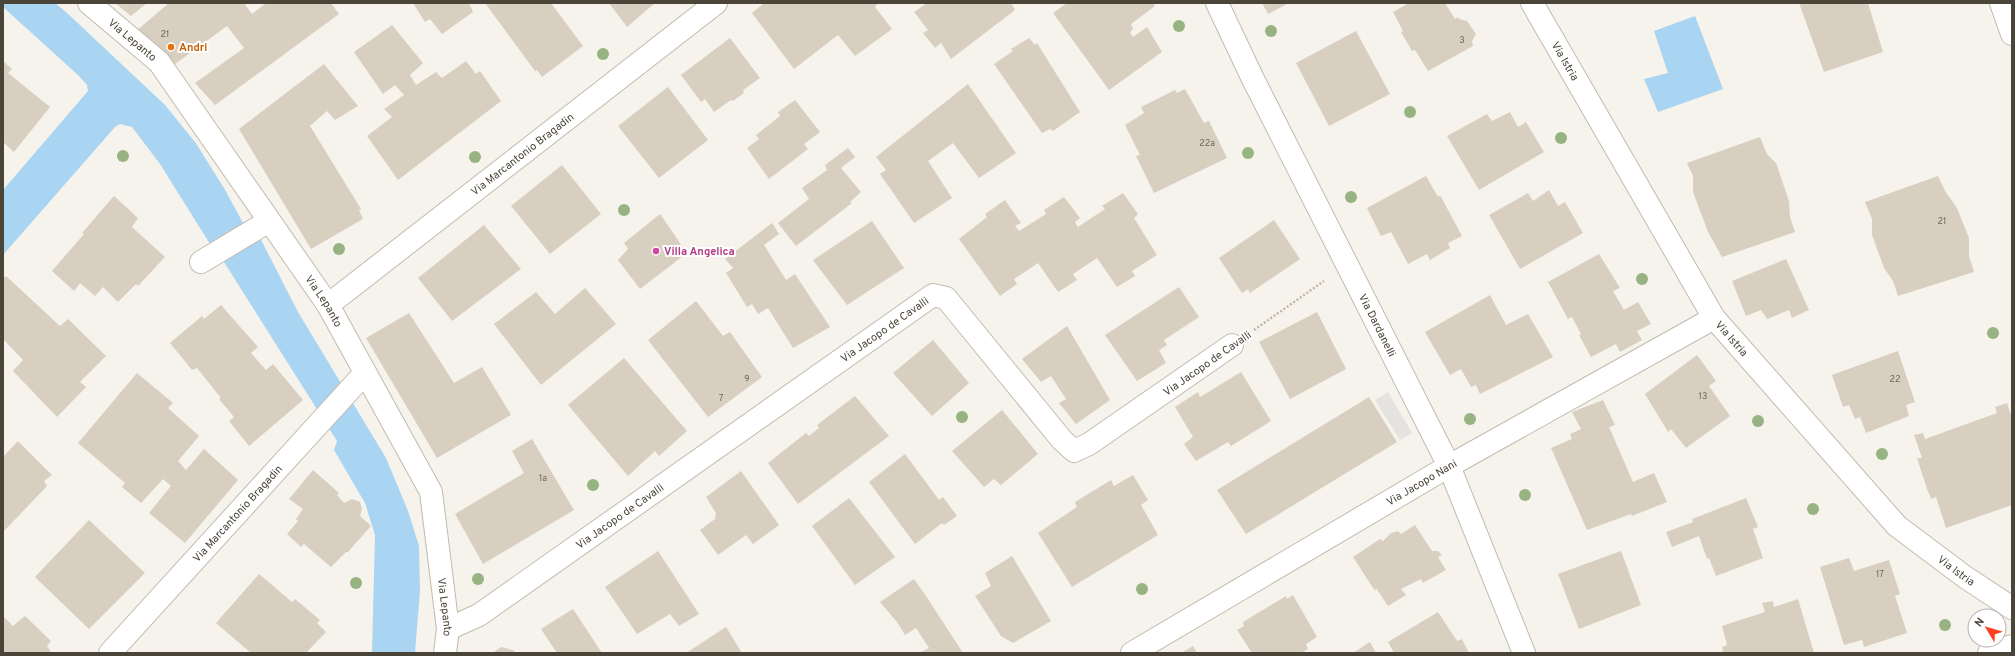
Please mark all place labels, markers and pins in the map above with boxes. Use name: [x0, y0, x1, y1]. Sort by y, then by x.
place label: Andri: [179, 41, 207, 55]
marker: Andri: [166, 42, 176, 52]
place label: Villa Angelica: [664, 245, 735, 259]
marker: Villa Angelica: [651, 246, 661, 256]

